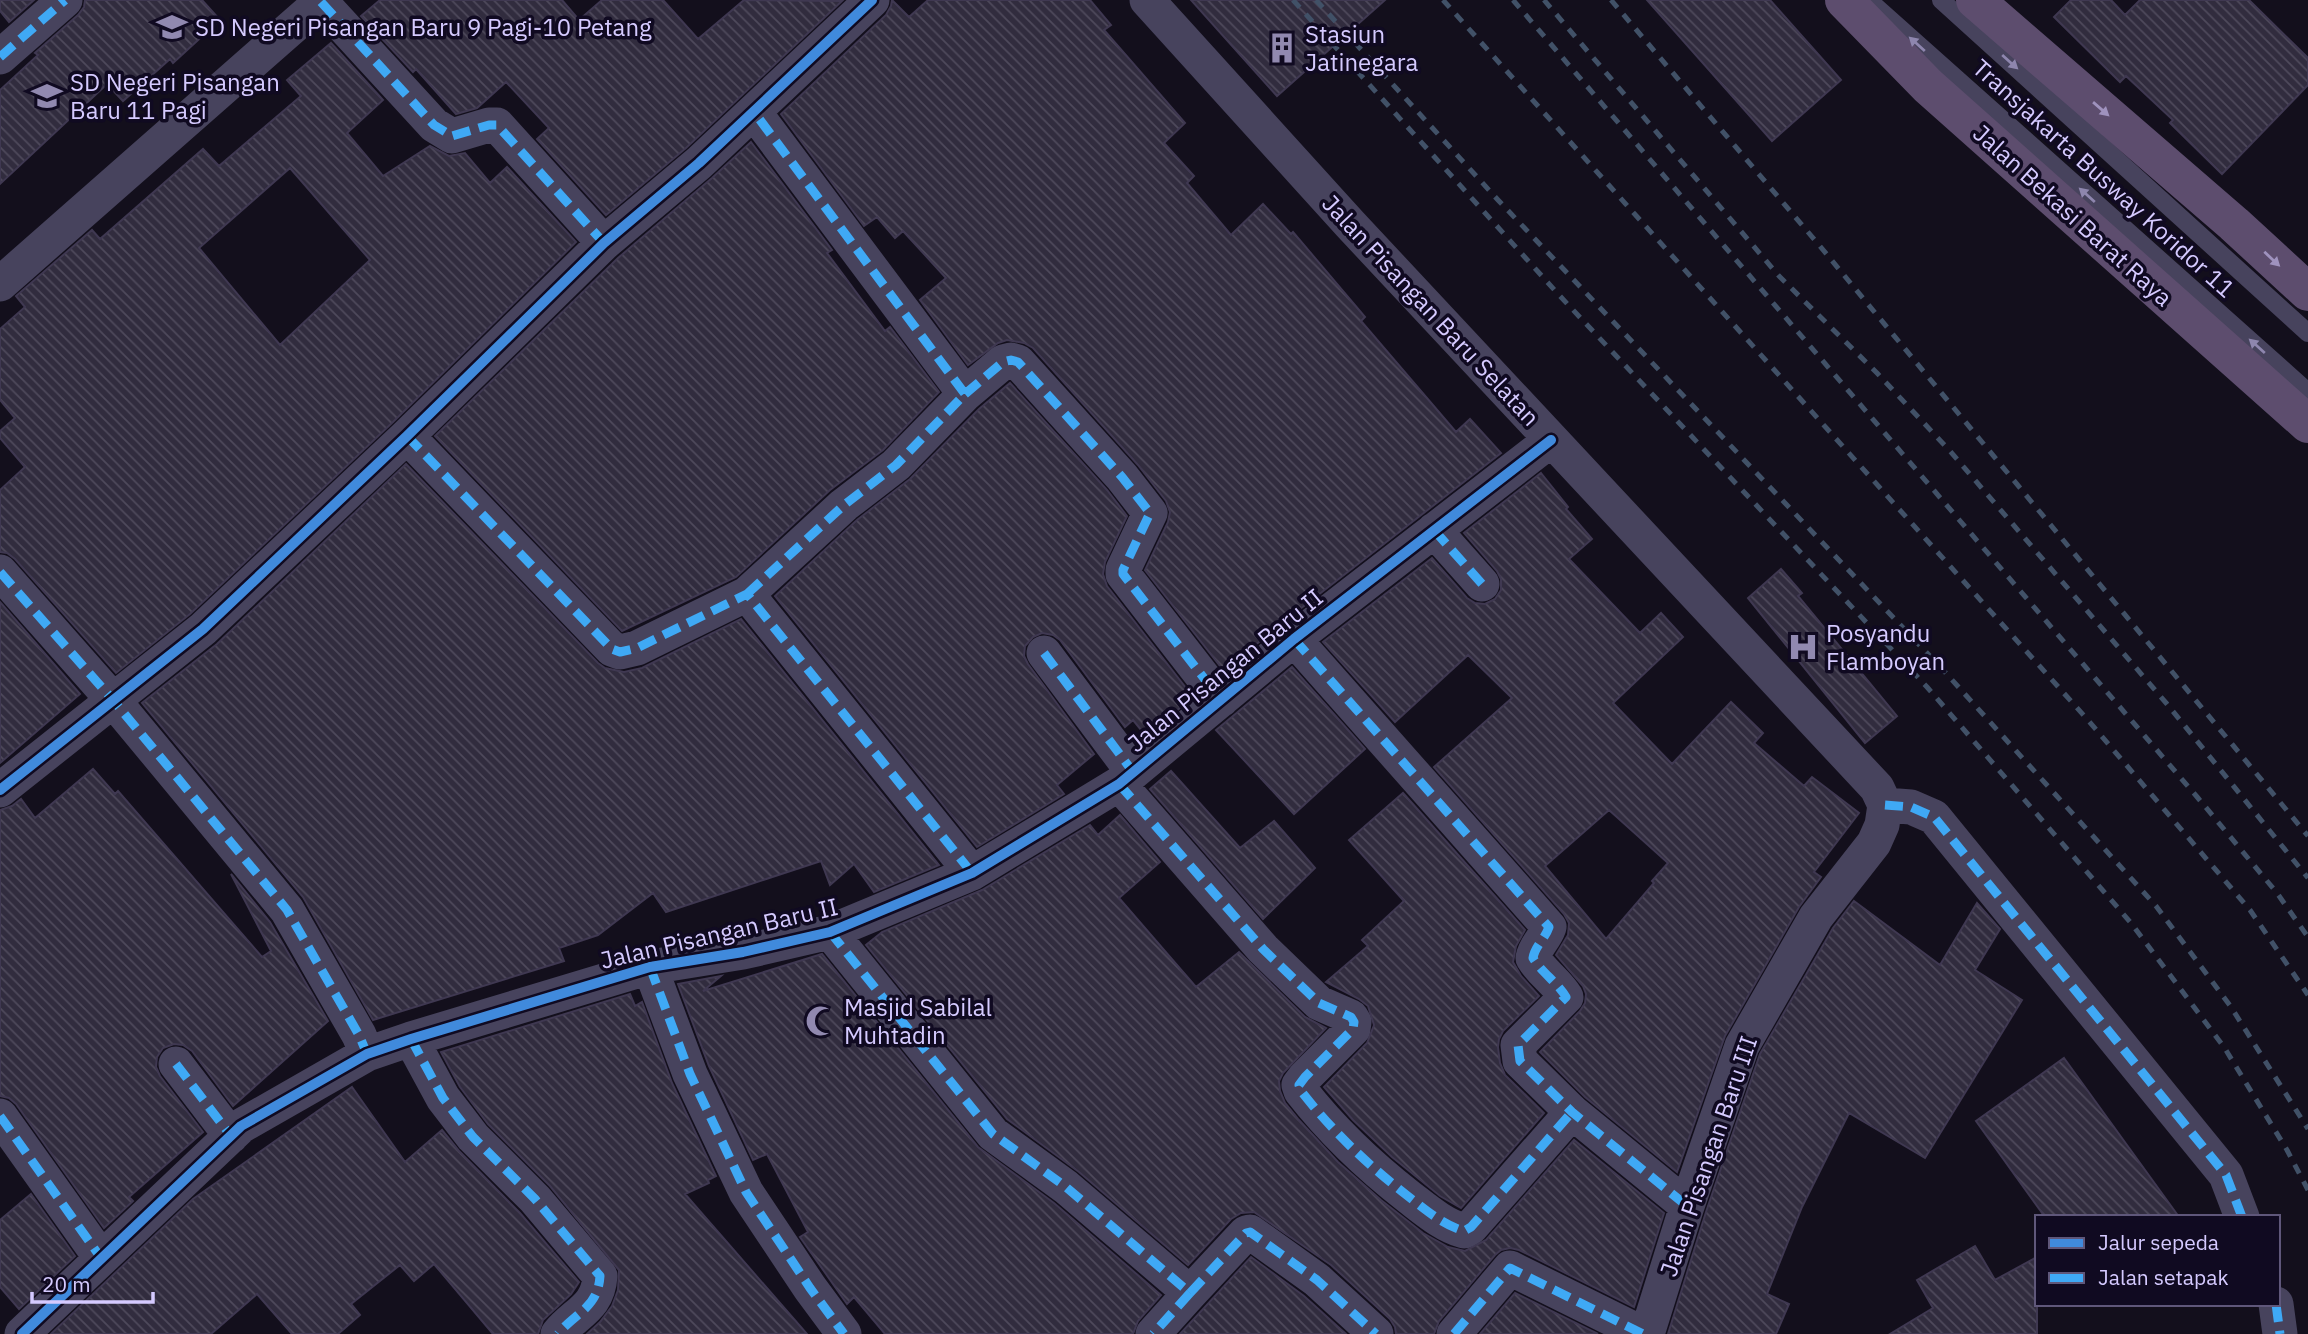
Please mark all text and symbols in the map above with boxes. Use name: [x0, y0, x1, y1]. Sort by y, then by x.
school or university icon: SD Negeri Pisangan Baru 9 Pagi-10 Petang: [155, 10, 189, 44]
place label: SD Negeri Pisangan Baru 9 Pagi-10 Petang: [195, 11, 652, 43]
place label: Stasiun Jatinegara: [1305, 18, 1418, 78]
building icon: Stasiun Jatinegara: [1265, 31, 1299, 65]
one-way arrow: [1908, 36, 1926, 52]
street label: Transjakarta Busway Koridor 11: [1966, 52, 2242, 304]
one-way arrow: [2001, 54, 2018, 70]
place label: SD Negeri Pisangan Baru 11 Pagi: [70, 66, 280, 126]
school or university icon: SD Negeri Pisangan Baru 11 Pagi: [30, 79, 64, 113]
one-way arrow: [2092, 101, 2110, 117]
street label: Jalan Bekasi Barat Raya: [1967, 117, 2180, 313]
one-way arrow: [2078, 187, 2096, 203]
street label: Jalan Pisangan Baru Selatan: [1315, 188, 1547, 432]
one-way arrow: [2263, 250, 2280, 266]
one-way arrow: [2249, 339, 2266, 355]
street label: Jalan Pisangan Baru II: [1121, 581, 1329, 759]
place label: Posyandu Flamboyan: [1826, 617, 1945, 677]
hospital icon: Posyandu Flamboyan: [1786, 630, 1820, 664]
street label: Jalan Pisangan Baru II: [597, 890, 841, 976]
place label: Masjid Sabilal Muhtadin: [844, 991, 992, 1051]
mosque icon: Masjid Sabilal Muhtadin: [804, 1004, 838, 1038]
street label: Jalan Pisangan Baru III: [1652, 1031, 1764, 1281]
legend: [2035, 1215, 2280, 1306]
text: Jalur sepeda: [2098, 1228, 2219, 1256]
scale bar: [32, 1260, 152, 1304]
text: Jalan setapak: [2098, 1263, 2229, 1291]
text: 20 m: [42, 1270, 91, 1298]

